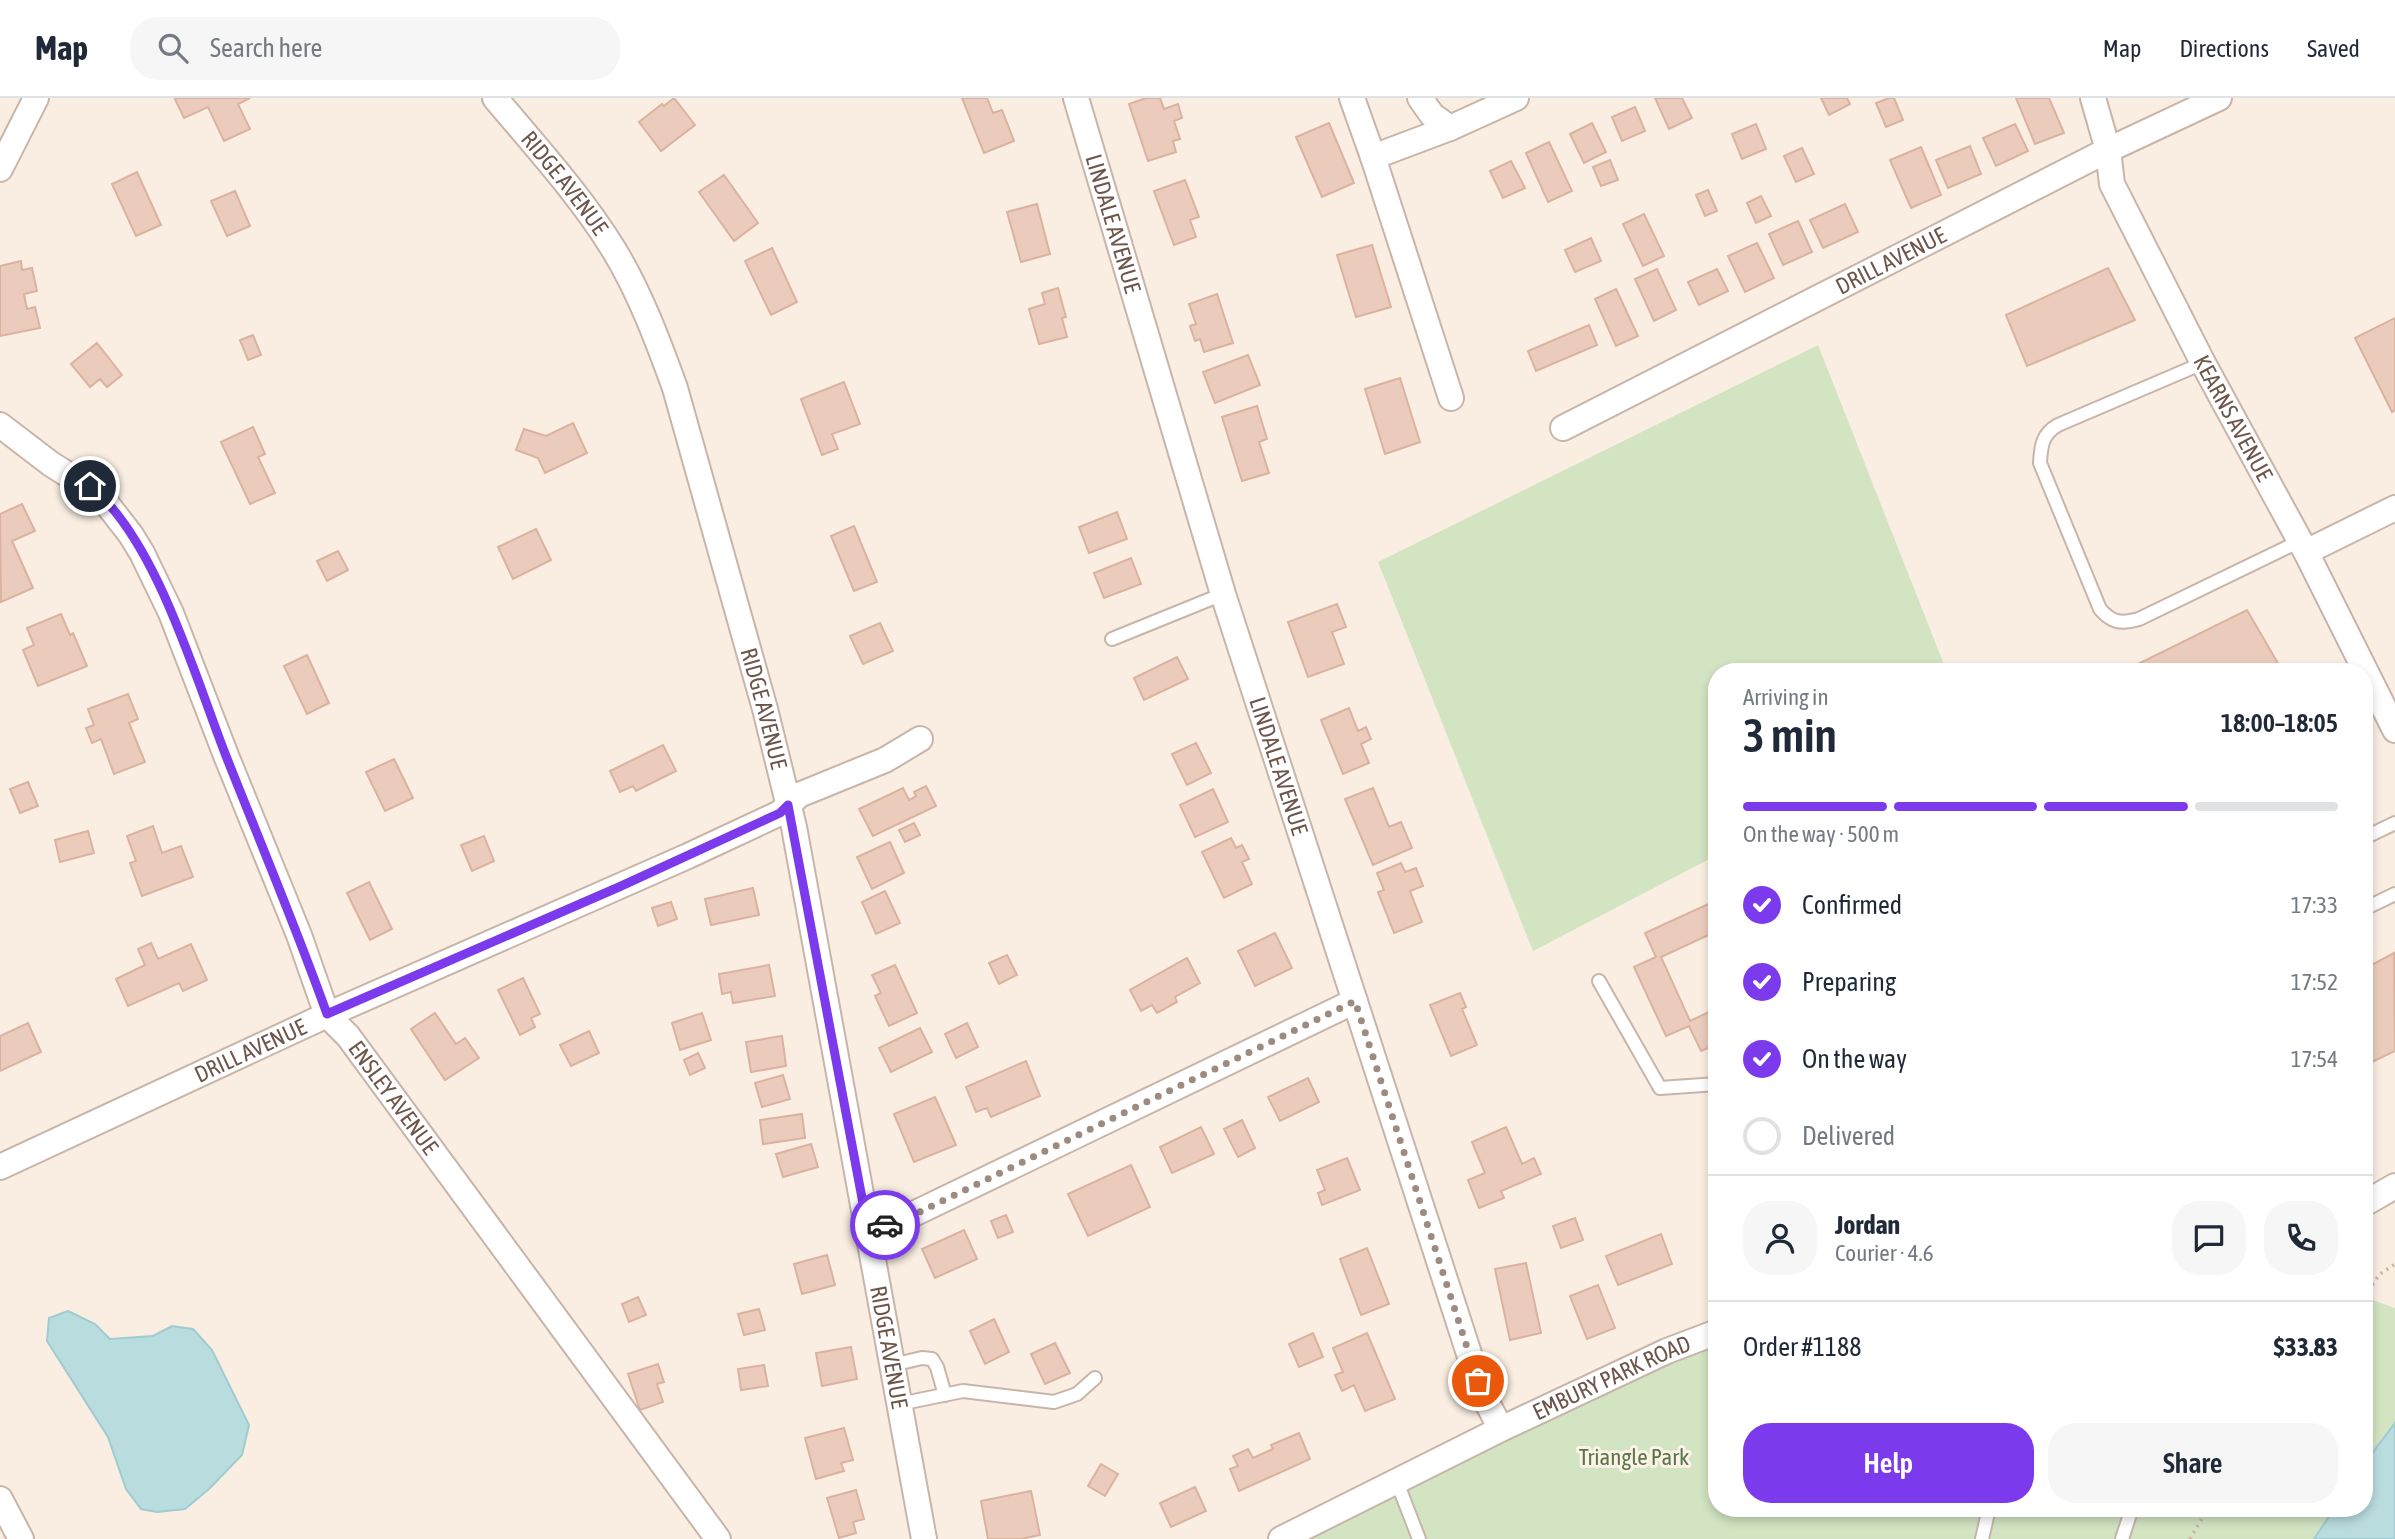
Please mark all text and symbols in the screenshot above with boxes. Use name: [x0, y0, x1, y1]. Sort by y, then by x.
search box: [130, 17, 620, 80]
text: Map: [35, 29, 88, 67]
icon: search: [154, 29, 192, 67]
text: Search here: [210, 33, 322, 63]
text: Map: [2103, 35, 2141, 62]
text: Directions: [2179, 35, 2269, 62]
text: Saved: [2307, 35, 2360, 62]
street label: RIDGE AVENUE: [516, 126, 613, 240]
street label: LINDALE AVENUE: [1080, 151, 1146, 296]
street label: DRILL AVENUE: [1831, 222, 1950, 300]
street label: KEARNS AVENUE: [2188, 351, 2278, 486]
pin: [60, 456, 120, 516]
icon: home: [71, 467, 109, 505]
street label: RIDGE AVENUE: [736, 645, 792, 772]
text: Arriving in: [1743, 684, 1829, 710]
street label: LINDALE AVENUE: [1244, 694, 1313, 838]
text: 18:00–18:05: [2221, 708, 2338, 738]
text: 3 min: [1743, 709, 1837, 762]
text: On the way · 500 m: [1743, 821, 1899, 847]
icon: check: [1743, 886, 1781, 924]
text: Confirmed: [1802, 890, 1902, 920]
text: 17:33: [2291, 892, 2338, 918]
icon: check: [1743, 963, 1781, 1001]
text: Preparing: [1802, 967, 1896, 997]
text: 17:52: [2291, 969, 2338, 995]
street label: DRILL AVENUE: [190, 1013, 310, 1088]
street label: ENSLEY AVENUE: [343, 1036, 444, 1159]
icon: check: [1743, 1040, 1781, 1078]
text: On the way: [1802, 1044, 1907, 1074]
text: 17:54: [2291, 1046, 2338, 1072]
text: Delivered: [1802, 1121, 1895, 1151]
courier: [850, 1190, 920, 1260]
button: person: [1743, 1201, 1817, 1275]
button: chat: [2172, 1201, 2246, 1275]
button: phone: [2264, 1201, 2338, 1275]
icon: car: [866, 1206, 904, 1244]
text: Jordan: [1835, 1210, 1900, 1240]
text: Courier · 4.6: [1835, 1240, 1934, 1266]
street label: RIDGE AVENUE: [865, 1284, 913, 1411]
street label: EMBURY PARK ROAD: [1529, 1330, 1694, 1425]
text: Order #1188: [1743, 1332, 1862, 1362]
text: $33.83: [2274, 1332, 2338, 1362]
pin: [1448, 1351, 1508, 1411]
icon: bag: [1459, 1362, 1497, 1400]
button: Help: [1743, 1423, 2034, 1503]
button: Share: [2048, 1423, 2338, 1503]
park label: Triangle Park: [1579, 1444, 1689, 1470]

